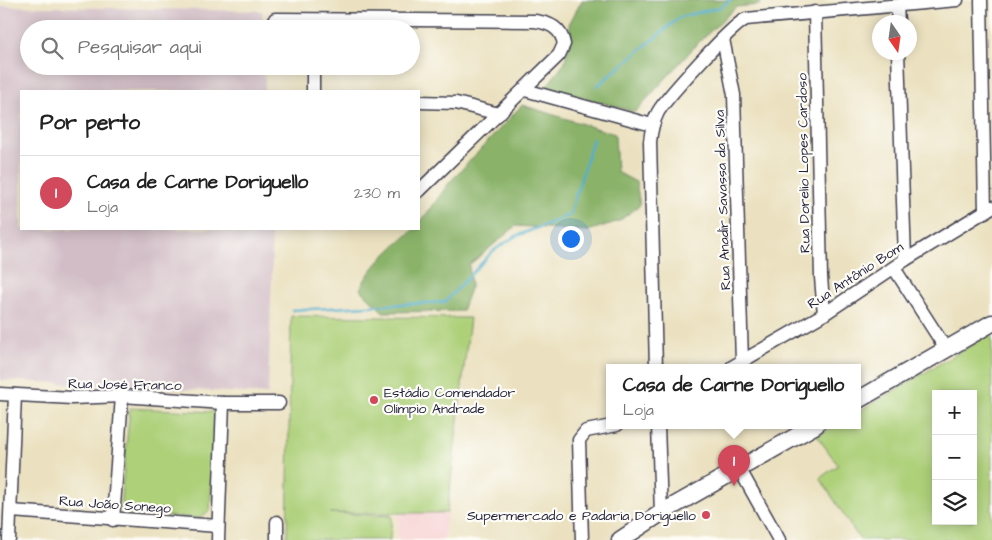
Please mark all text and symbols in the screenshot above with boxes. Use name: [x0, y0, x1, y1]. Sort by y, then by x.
north arrow: [872, 15, 917, 60]
search box: [20, 20, 420, 75]
icon: search: [38, 34, 66, 62]
text: Pesquisar aqui: [78, 34, 201, 61]
street label: Rua Dorelio Lopes Cardoso: [792, 73, 816, 253]
text: Por perto: [40, 108, 140, 137]
street label: Rua Anadir Savassa da Silva: [710, 109, 736, 290]
text: Casa de Carne Doriguello: [87, 169, 308, 196]
text: 1: [55, 182, 57, 204]
text: 230 m: [354, 182, 400, 204]
text: Loja: [87, 196, 118, 218]
your location: [558, 226, 584, 252]
street label: Rua Antônio Bom: [804, 237, 907, 314]
popup: [606, 364, 861, 429]
text: Casa de Carne Doriguello: [623, 372, 844, 399]
street label: Rua José Franco: [68, 374, 182, 396]
place label: Estádio Comendador Olímpio Andrade: [384, 383, 515, 419]
map controls: [932, 390, 977, 525]
button: +: [932, 390, 977, 435]
marker: Estádio Comendador Olímpio Andrade: [368, 394, 380, 406]
text: Loja: [623, 399, 654, 421]
button: −: [932, 435, 977, 480]
pin: 1: [718, 445, 750, 486]
button: layers: [932, 480, 977, 525]
street label: Rua João Sonego: [58, 491, 172, 519]
place label: Supermercado e Padaria Doriguello: [467, 506, 696, 526]
marker: Supermercado e Padaria Doriguello: [700, 509, 712, 521]

